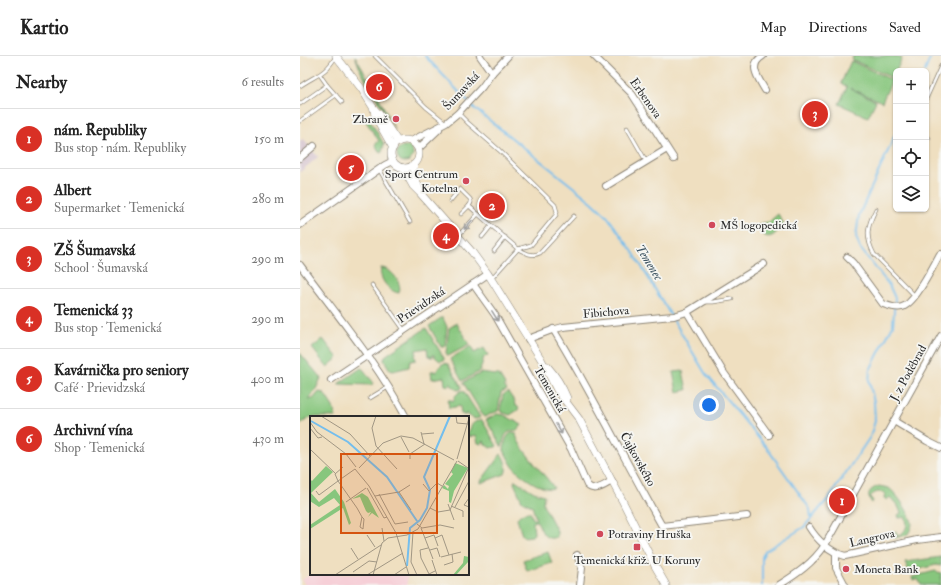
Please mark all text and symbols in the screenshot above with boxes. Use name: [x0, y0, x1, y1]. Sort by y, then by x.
text: Kartio: [20, 16, 68, 40]
text: Map: [760, 19, 786, 36]
text: Directions: [808, 19, 867, 36]
text: Saved: [889, 19, 921, 36]
street label: Šumavská: [440, 68, 484, 114]
map controls: [893, 68, 929, 212]
button: +: [893, 68, 929, 104]
text: Nearby: [16, 72, 67, 93]
pin: 6: [366, 72, 392, 102]
text: 6 results: [241, 74, 284, 90]
street label: Erbenova: [626, 75, 666, 122]
pin: 3: [802, 99, 828, 129]
button: −: [893, 104, 929, 140]
place label: Zbraně: [353, 112, 388, 127]
marker: Zbraně: [391, 114, 401, 124]
text: nám. Republiky: [54, 121, 147, 140]
text: 1: [27, 131, 31, 147]
text: 150 m: [254, 131, 284, 147]
text: Bus stop · nám. Republiky: [54, 140, 186, 156]
button: locate: [893, 140, 929, 176]
pin: 5: [338, 153, 364, 183]
place label: Sport Centrum Kotelna: [385, 167, 459, 196]
marker: Sport Centrum Kotelna: [461, 176, 471, 186]
button: layers: [893, 176, 929, 212]
text: Albert: [54, 181, 91, 200]
text: 2: [26, 191, 32, 207]
text: 280 m: [252, 191, 284, 207]
pin: 2: [479, 191, 505, 221]
text: Supermarket · Temenická: [54, 200, 184, 216]
place label: MŠ logopedická: [720, 218, 798, 233]
one-way arrow: [463, 220, 473, 230]
marker: MŠ logopedická: [707, 220, 717, 230]
pin: 4: [433, 221, 459, 251]
text: ZŠ Šumavská: [54, 241, 135, 260]
water label: Temenec: [632, 242, 667, 284]
text: 3: [27, 251, 32, 267]
text: 290 m: [251, 251, 284, 267]
text: School · Šumavská: [54, 260, 148, 276]
street label: Prievidzská: [395, 283, 449, 327]
text: Temenická 33: [54, 301, 133, 320]
street label: Fibichova: [582, 303, 631, 322]
one-way arrow: [491, 310, 499, 321]
text: 4: [25, 311, 33, 327]
text: 290 m: [251, 311, 284, 327]
text: Bus stop · Temenická: [54, 320, 162, 336]
street label: J. z Poděbrad: [886, 342, 930, 405]
text: Kavárnička pro seniory: [54, 361, 189, 380]
street label: Temenická: [530, 363, 569, 416]
text: 5: [26, 371, 32, 387]
text: 400 m: [251, 371, 284, 387]
text: Café · Prievidzská: [54, 380, 145, 396]
your location: [699, 395, 719, 415]
inset map: [310, 416, 469, 575]
text: Archivní vína: [54, 421, 133, 440]
one-way arrow: [556, 423, 564, 435]
street label: Čajkovského: [617, 430, 659, 489]
text: 6: [26, 431, 32, 447]
text: 430 m: [253, 431, 284, 447]
text: Shop · Temenická: [54, 440, 145, 456]
pin: 1: [829, 486, 855, 516]
street label: Langrova: [848, 526, 897, 551]
place label: Potraviny Hruška: [608, 527, 692, 542]
marker: Potraviny Hruška: [595, 529, 605, 539]
marker: Temenická křiž. U Koruny: [632, 542, 642, 552]
place label: Temenická křiž. U Koruny: [574, 553, 701, 568]
place label: Moneta Bank: [854, 562, 919, 577]
marker: Moneta Bank: [841, 564, 851, 574]

